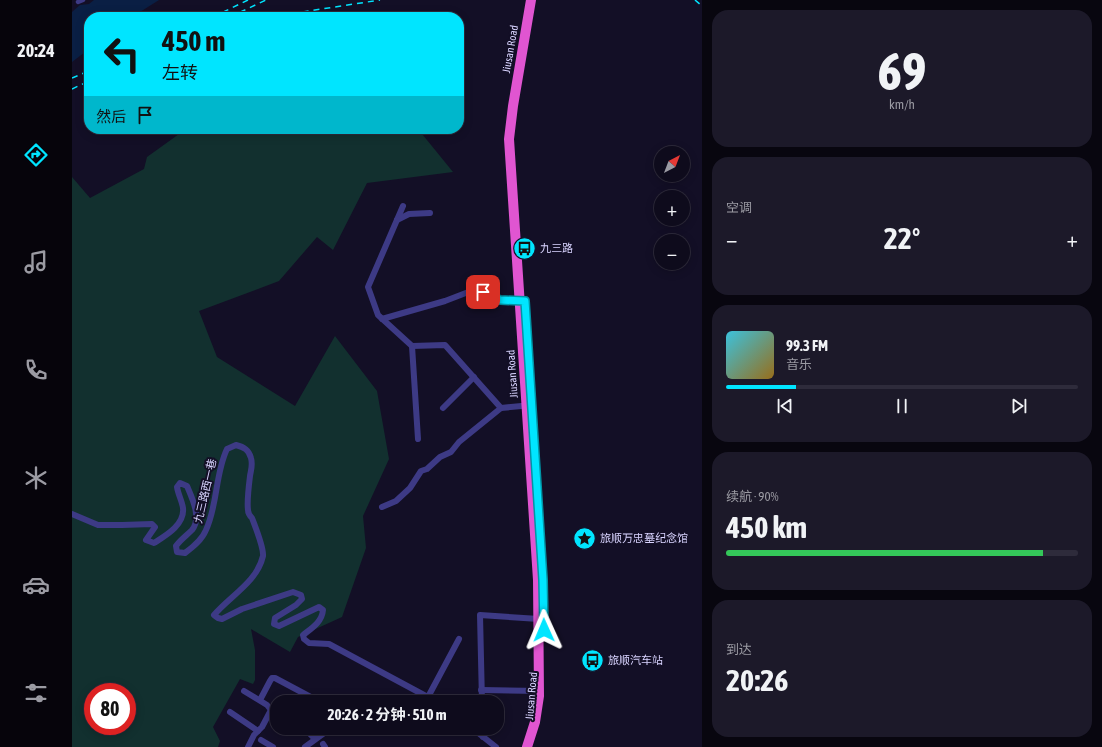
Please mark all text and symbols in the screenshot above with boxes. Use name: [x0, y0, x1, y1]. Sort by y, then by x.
street label: Jiusan Road: [500, 24, 520, 74]
text: 450 m: [162, 25, 225, 57]
icon: left: [96, 28, 148, 80]
text: 20:24: [17, 40, 55, 61]
text: 69: [878, 41, 926, 101]
text: 左转: [162, 62, 198, 83]
text: km/h: [889, 97, 915, 112]
icon: arrive: [134, 104, 156, 126]
text: 然后: [96, 108, 126, 125]
icon: directions: [22, 141, 50, 169]
north arrow: [654, 146, 690, 182]
map controls: [654, 146, 690, 270]
button: +: [654, 190, 690, 226]
text: 空调: [726, 200, 752, 215]
text: 22°: [884, 221, 920, 255]
text: −: [726, 226, 737, 252]
text: +: [1067, 226, 1078, 252]
button: −: [654, 234, 690, 270]
bus stop icon: 九三路: [512, 235, 538, 261]
place label: 九三路: [540, 242, 573, 254]
icon: music: [22, 248, 50, 276]
pin: [466, 275, 500, 309]
icon: arrive: [472, 281, 494, 303]
text: 99.3 FM: [786, 337, 828, 354]
street label: Jiusan Road: [504, 350, 520, 398]
icon: phone: [22, 356, 50, 384]
text: 音乐: [786, 357, 812, 372]
icon: previous: [774, 395, 796, 417]
icon: pause: [891, 395, 913, 417]
icon: next: [1008, 395, 1030, 417]
street label: 九三路西一巷: [192, 457, 218, 525]
icon: climate: [22, 464, 50, 492]
text: 续航 · 90%: [726, 489, 779, 504]
text: 450 km: [726, 510, 807, 544]
place icon: 旅顺万忠墓纪念馆: [571, 525, 597, 551]
place label: 旅顺万忠墓纪念馆: [600, 532, 688, 544]
icon: car: [22, 571, 50, 599]
position arrow: [523, 609, 565, 651]
text: 到达: [726, 642, 752, 657]
bus stop icon: 旅顺汽车站: [580, 647, 606, 673]
place label: 旅顺汽车站: [608, 654, 663, 666]
text: 20:26: [726, 663, 788, 697]
street label: Jiusan Road: [523, 671, 539, 721]
icon: filters: [22, 679, 50, 707]
speed limit sign: 80: [84, 683, 136, 735]
text: 20:26 · 2 分钟 · 510 m: [328, 706, 446, 723]

